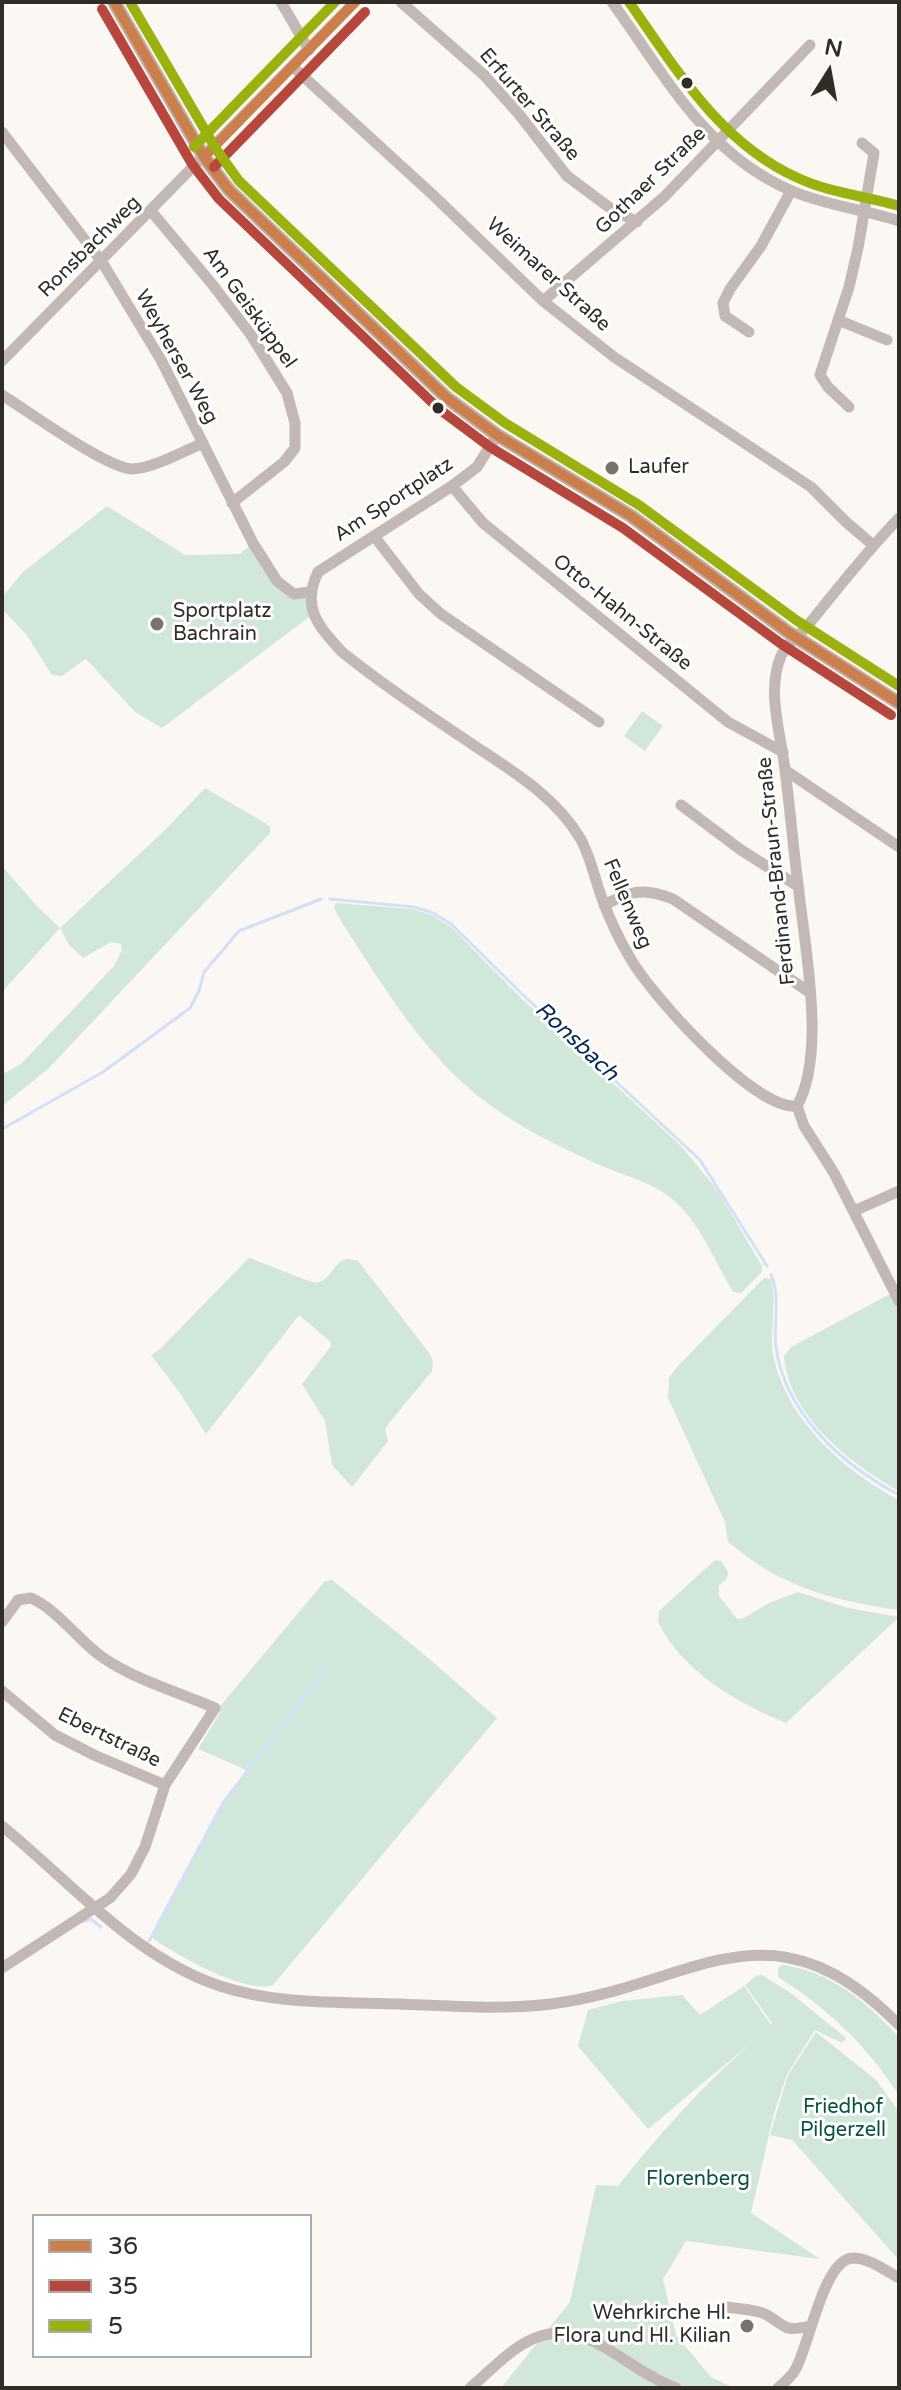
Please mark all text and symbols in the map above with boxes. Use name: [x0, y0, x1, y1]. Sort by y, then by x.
north arrow: [789, 32, 869, 112]
text: N: [822, 34, 845, 63]
street label: Erfurter Straße: [474, 44, 584, 166]
unlabelled marker: [679, 75, 695, 91]
street label: Gothaer Straße: [591, 122, 711, 240]
street label: Ronsbachweg: [34, 191, 146, 303]
street label: Weimarer Straße: [481, 213, 615, 337]
street label: Am Geisküppel: [197, 243, 301, 373]
street label: Weyherser Weg: [129, 286, 223, 428]
unlabelled marker: [430, 400, 446, 416]
street label: Am Sportplatz: [330, 453, 458, 547]
place label: Laufer: [628, 456, 689, 480]
marker: Laufer: [603, 459, 621, 477]
street label: Otto-Hahn-Straße: [548, 550, 696, 676]
place label: Sportplatz Bachrain: [173, 600, 271, 647]
marker: Sportplatz Bachrain: [148, 615, 166, 633]
street label: Ferdinand-Braun-Straße: [753, 756, 801, 986]
street label: Fellenweg: [597, 855, 657, 953]
water label: Ronsbach: [529, 997, 623, 1087]
street label: Ebertstraße: [54, 1703, 164, 1773]
park label: Friedhof Pilgerzell: [800, 2096, 886, 2143]
park label: Florenberg: [646, 2168, 750, 2192]
legend: [32, 2214, 312, 2358]
text: 36: [108, 2232, 138, 2261]
text: 35: [108, 2272, 138, 2301]
place label: Wehrkirche Hl. Flora und Hl. Kilian: [554, 2302, 731, 2349]
text: 5: [108, 2312, 123, 2341]
marker: Wehrkirche Hl. Flora und Hl. Kilian: [738, 2317, 756, 2335]

